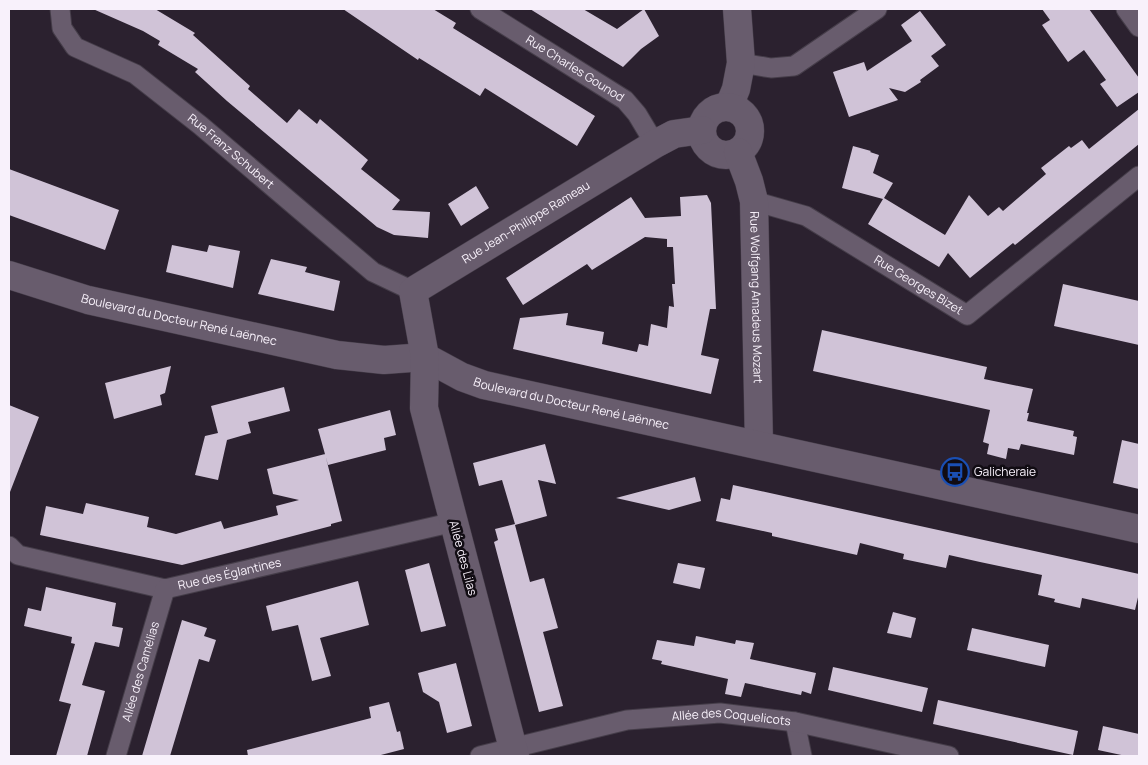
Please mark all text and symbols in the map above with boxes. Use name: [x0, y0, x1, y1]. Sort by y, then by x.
street label: Rue Charles Gounod: [523, 31, 628, 105]
street label: Rue Franz Schubert: [184, 109, 278, 193]
street label: Rue Jean-Philippe Rameau: [458, 177, 593, 267]
street label: Rue Wolfgang Amadeus Mozart: [746, 211, 767, 384]
street label: Rue Georges Bizet: [871, 251, 966, 319]
street label: Boulevard du Docteur René Laënnec: [79, 289, 279, 350]
street label: Boulevard du Docteur René Laënnec: [471, 373, 671, 434]
bus stop icon: Galicheraie: [940, 457, 970, 487]
place label: Galicheraie: [974, 463, 1036, 480]
street label: Allée des Lilas: [445, 518, 482, 597]
street label: Rue des Églantines: [176, 553, 283, 594]
street label: Allée des Camélias: [118, 619, 163, 724]
street label: Allée des Coquelicots: [671, 704, 792, 729]

